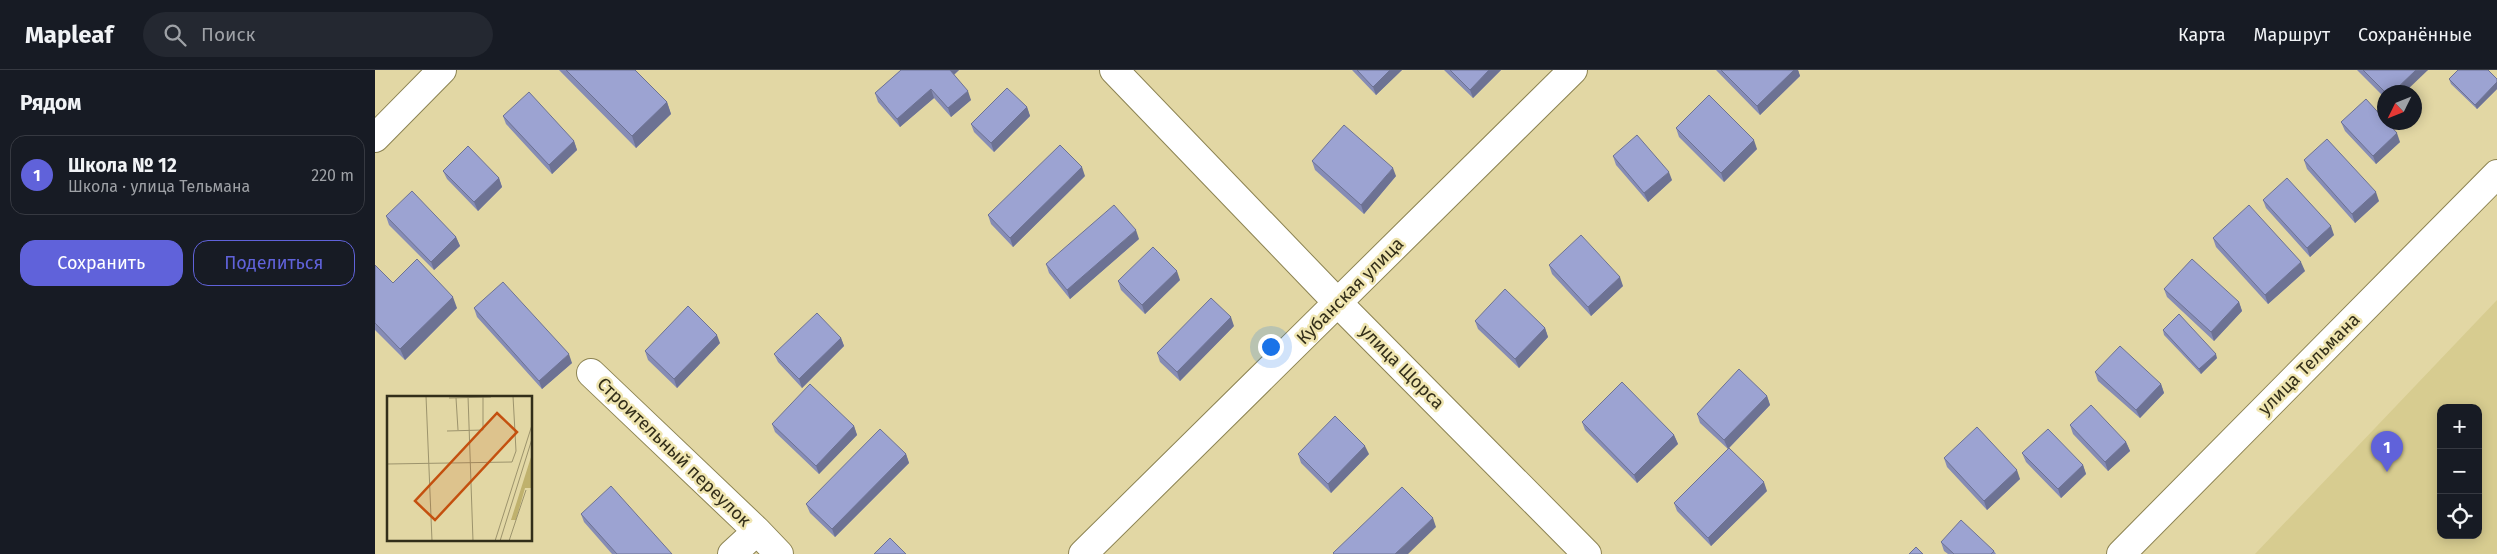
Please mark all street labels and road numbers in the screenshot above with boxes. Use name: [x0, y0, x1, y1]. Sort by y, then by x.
street label: Кубанская улица: [1292, 233, 1408, 349]
street label: улица Тельмана: [2254, 309, 2364, 419]
street label: улица Щорса: [1355, 320, 1449, 414]
street label: Строительный переулок: [592, 373, 756, 532]

